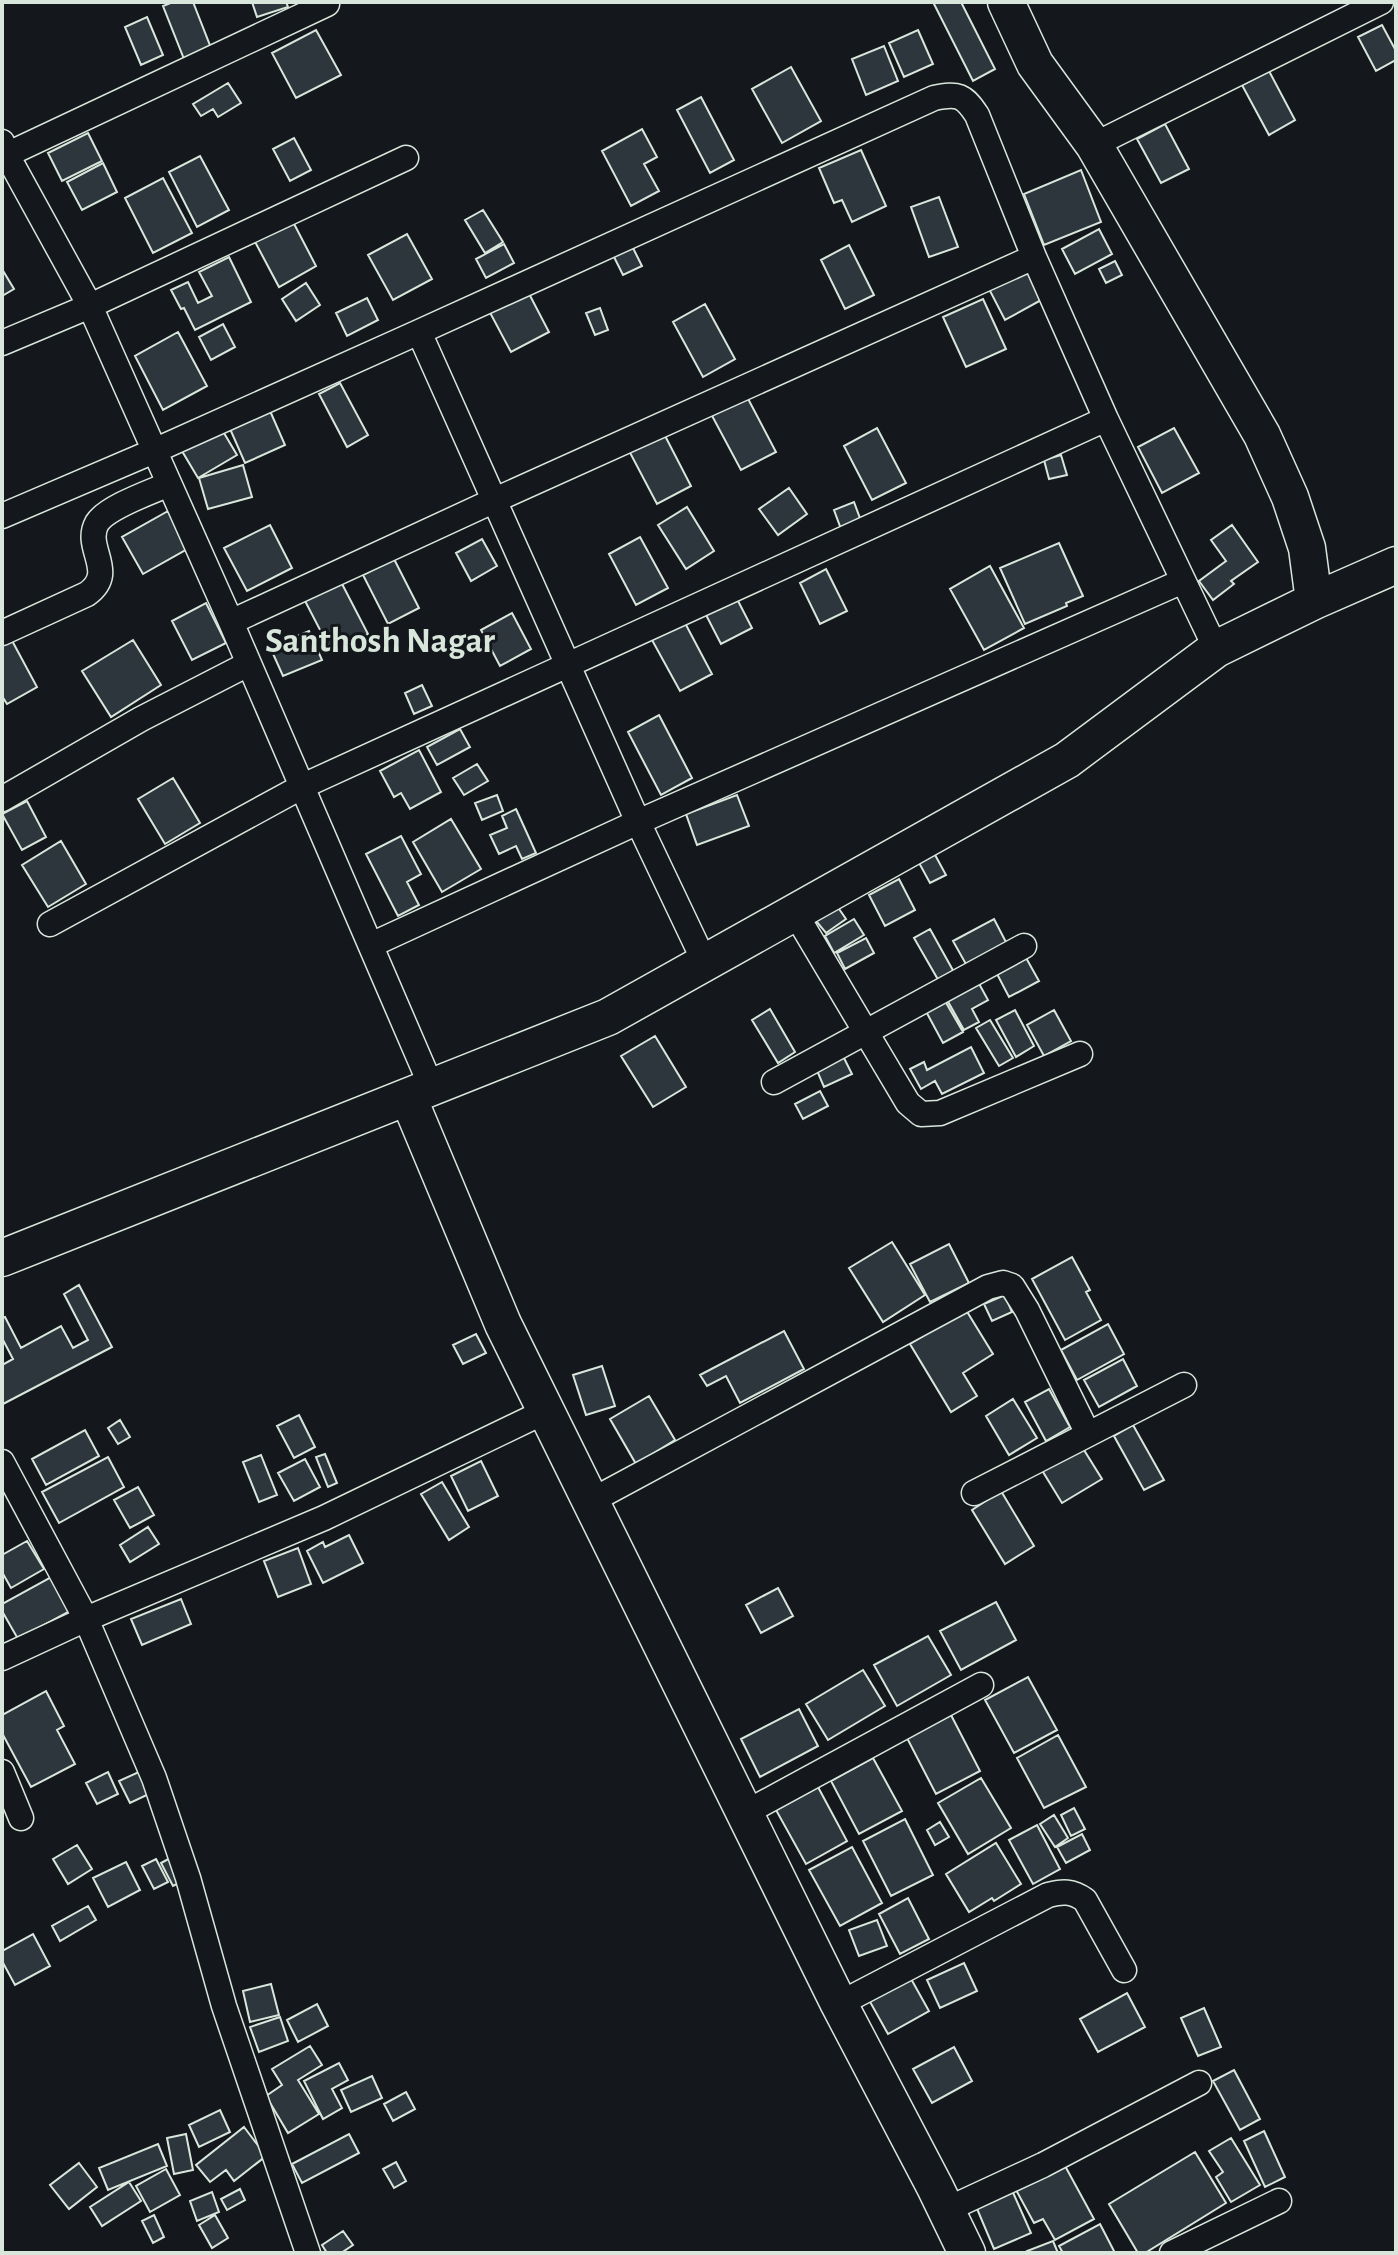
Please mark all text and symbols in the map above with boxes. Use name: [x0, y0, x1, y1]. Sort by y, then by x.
district label: Santhosh Nagar: [265, 623, 495, 659]

